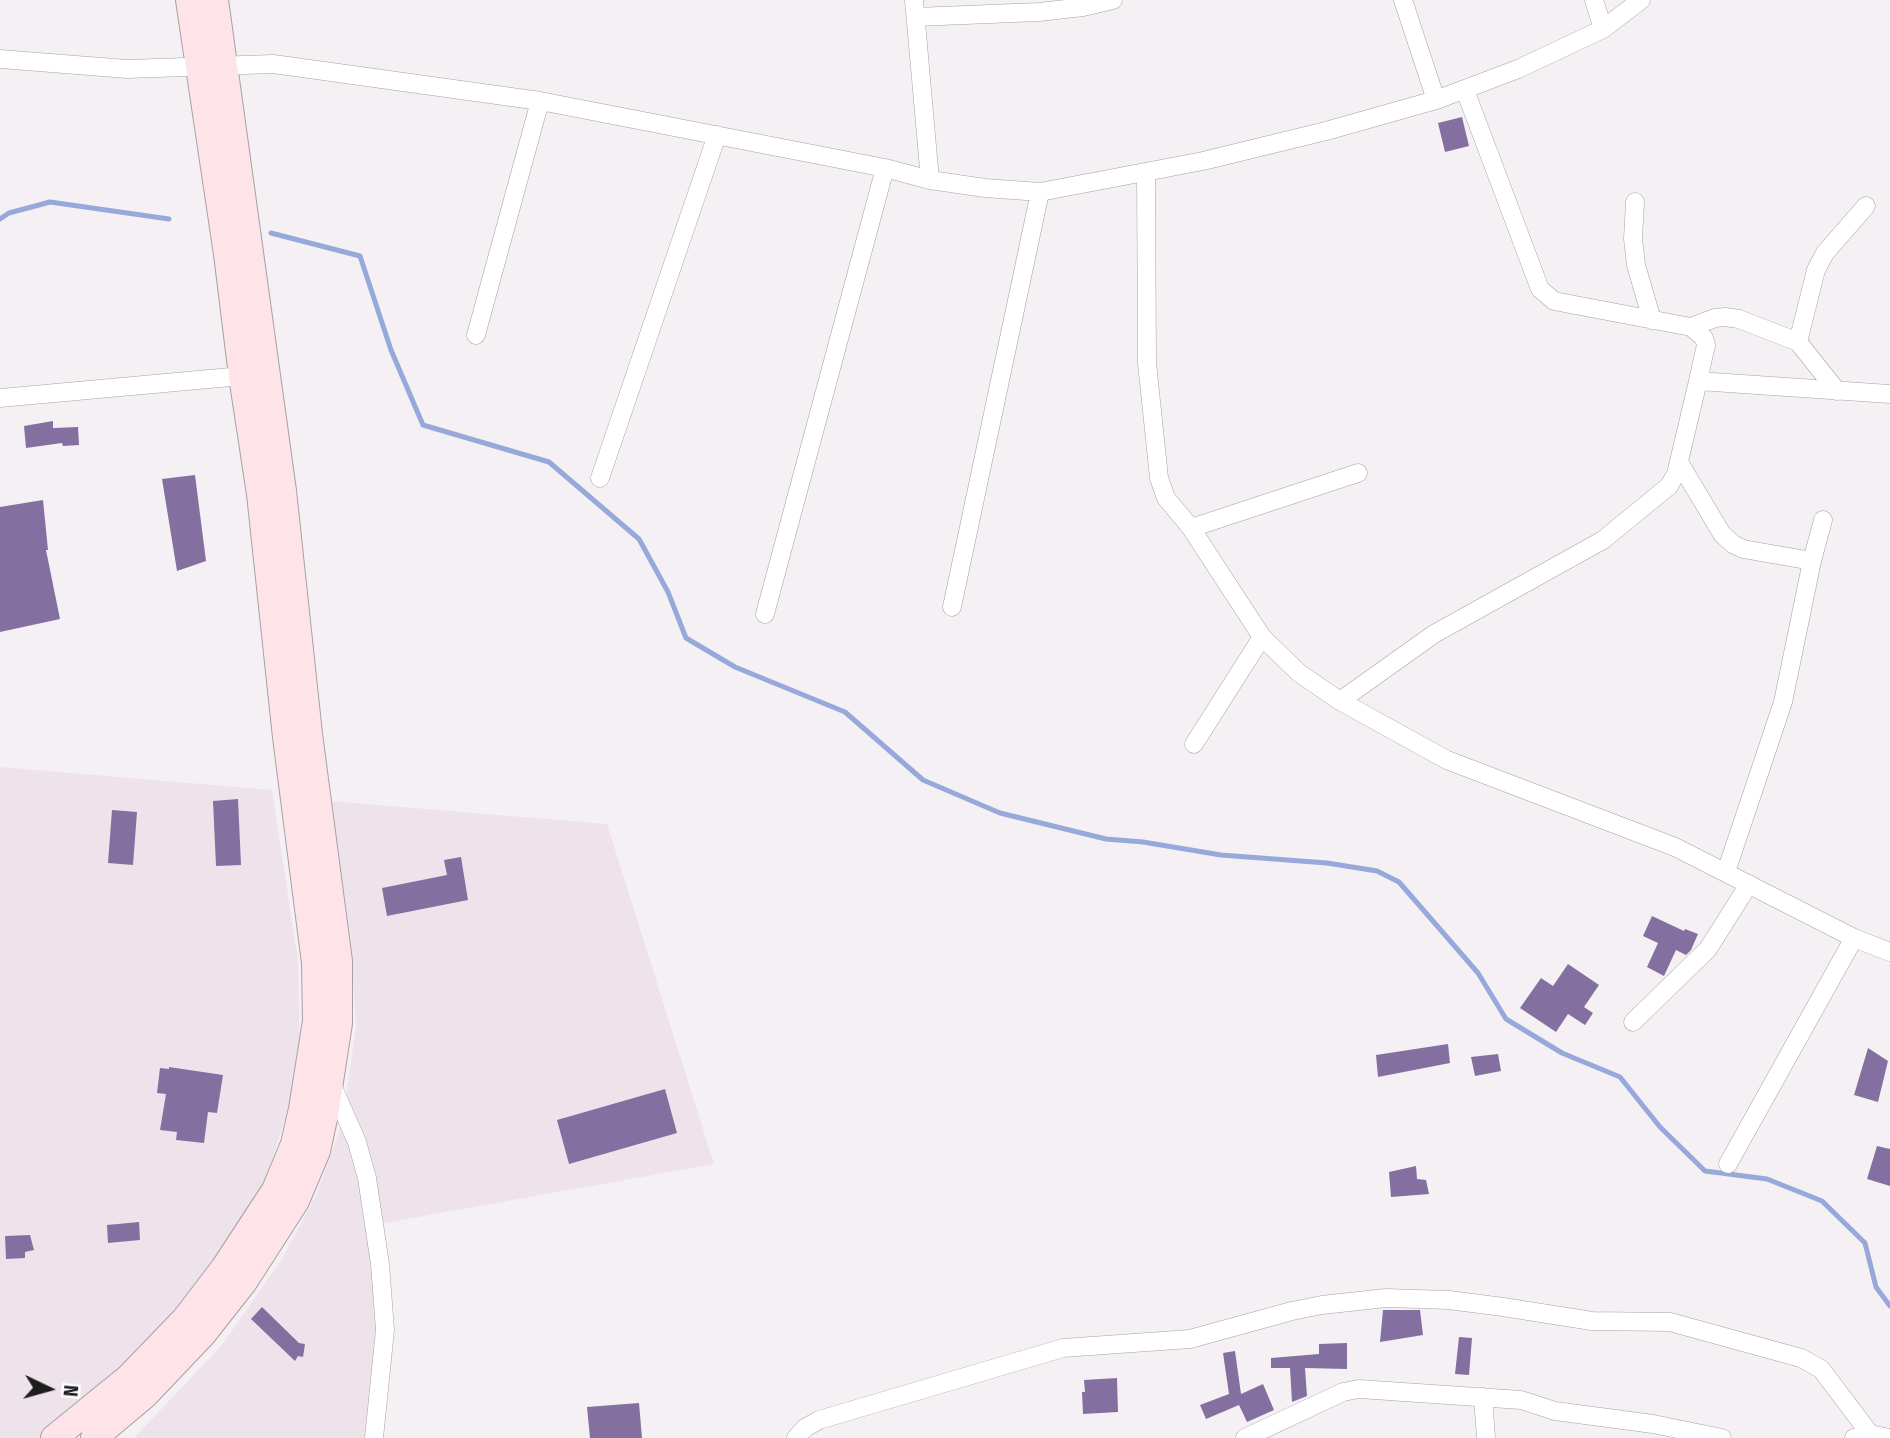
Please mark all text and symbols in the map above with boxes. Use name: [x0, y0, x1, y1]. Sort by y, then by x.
north arrow: [14, 1354, 84, 1424]
text: N: [58, 1384, 82, 1398]

